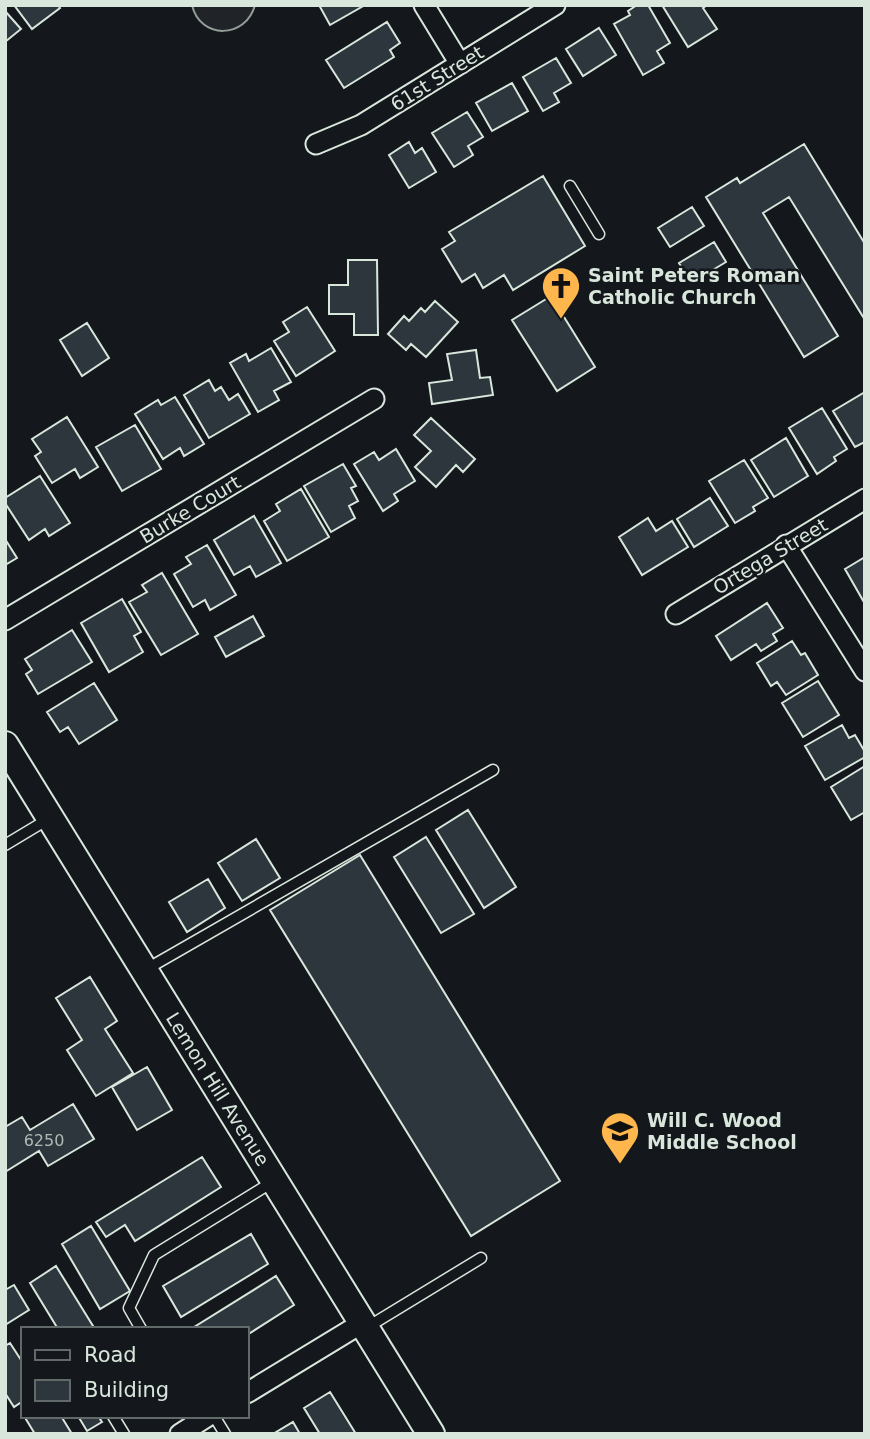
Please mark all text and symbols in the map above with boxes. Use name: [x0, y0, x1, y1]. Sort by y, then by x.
street label: 61st Street: [387, 41, 487, 115]
place label: Saint Peters Roman Catholic Church: [588, 264, 800, 308]
church icon: Saint Peters Roman Catholic Church: [540, 265, 582, 320]
street label: Burke Court: [136, 470, 244, 548]
street label: Ortega Street: [709, 513, 831, 599]
street label: Lemon Hill Avenue: [162, 1008, 274, 1170]
place label: Will C. Wood Middle School: [647, 1109, 797, 1153]
school or university icon: Will C. Wood Middle School: [599, 1110, 641, 1165]
house number: 6250: [24, 1131, 64, 1150]
legend: [21, 1327, 248, 1418]
text: Road: [84, 1343, 137, 1367]
text: Building: [84, 1378, 169, 1402]

